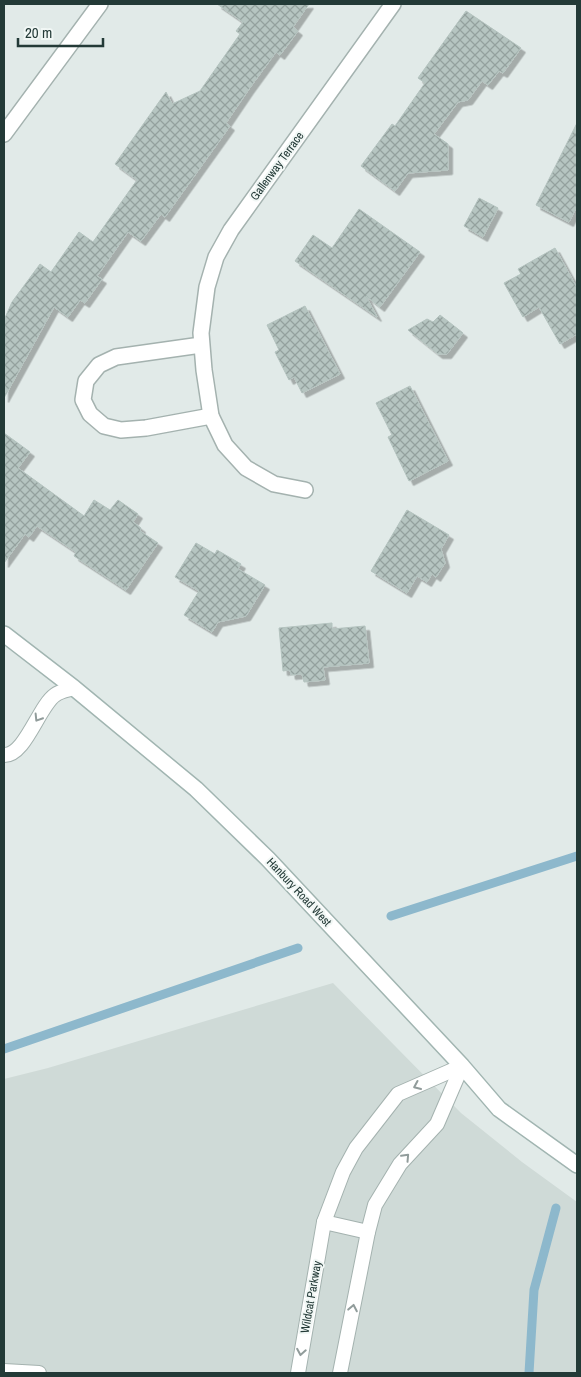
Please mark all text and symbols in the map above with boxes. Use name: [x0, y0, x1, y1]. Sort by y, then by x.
scale bar: [18, 15, 102, 47]
text: 20 m: [25, 22, 52, 43]
street label: Gallenway Terrace: [247, 128, 307, 204]
one-way arrow: [34, 712, 44, 721]
street label: Hanbury Road West: [263, 854, 335, 930]
one-way arrow: [413, 1079, 422, 1090]
one-way arrow: [400, 1154, 409, 1163]
street label: Wildcat Parkway: [297, 1259, 325, 1334]
one-way arrow: [347, 1304, 357, 1313]
one-way arrow: [297, 1348, 307, 1357]

